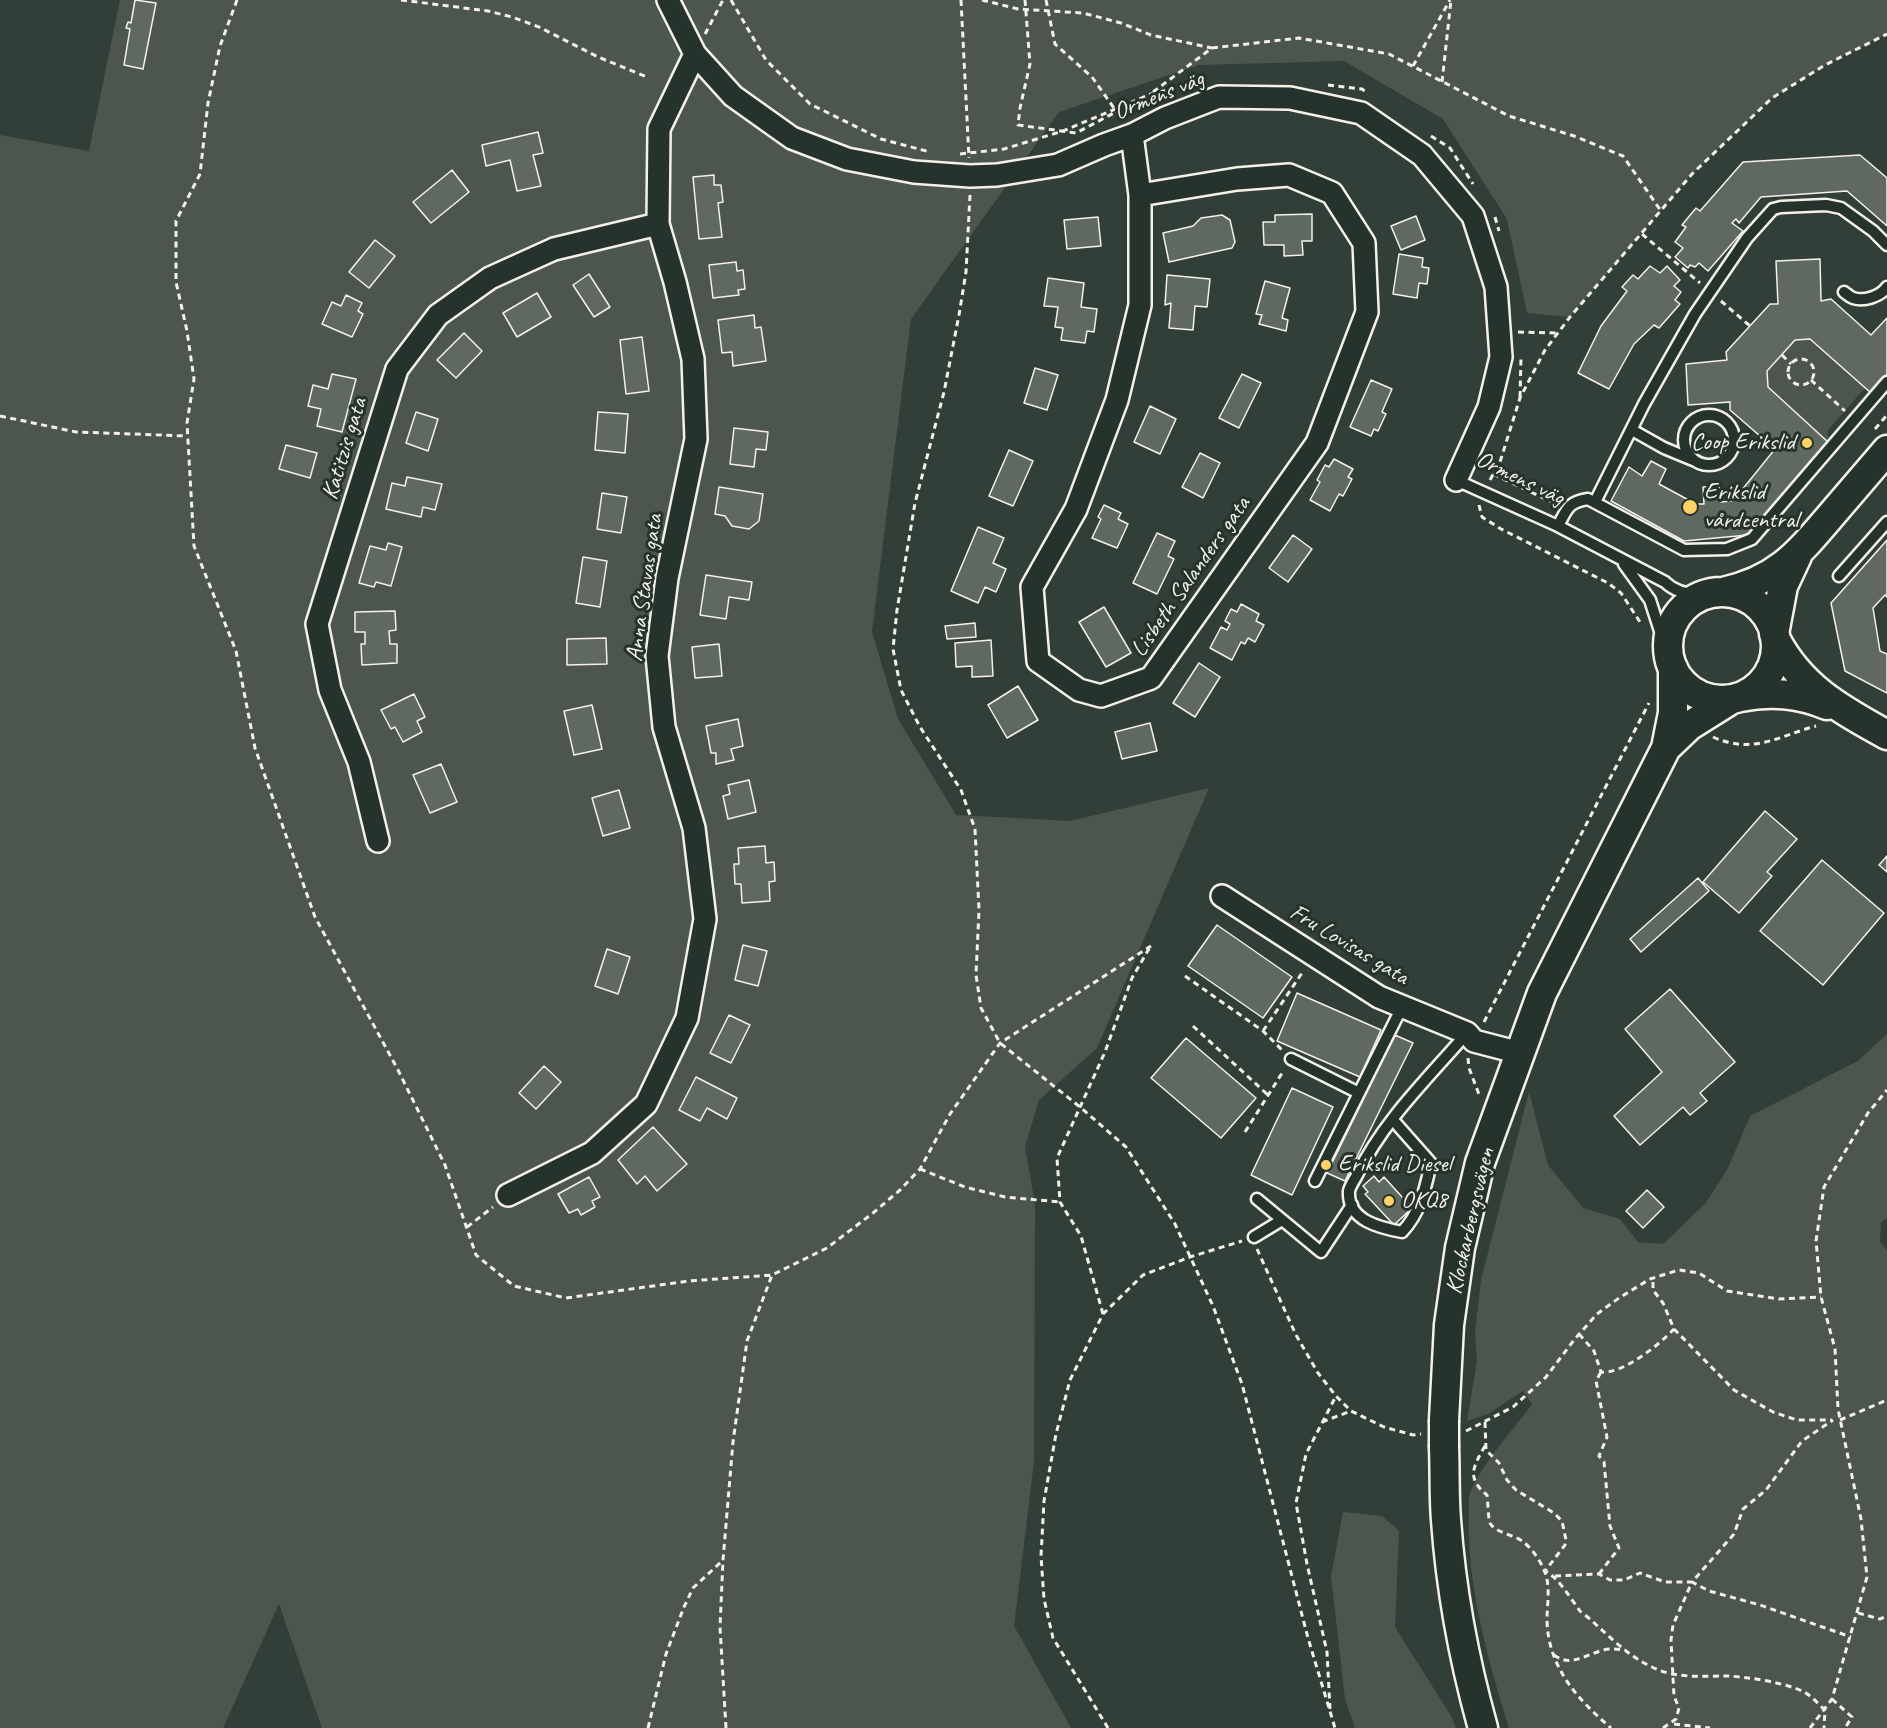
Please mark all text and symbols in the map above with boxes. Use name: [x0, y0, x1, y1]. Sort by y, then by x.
street label: Ormens väg: [1110, 65, 1208, 127]
street label: Katitzis gata: [316, 395, 374, 503]
place label: Coop Erikslid: [1691, 429, 1795, 457]
marker: Coop Erikslid: [1800, 436, 1814, 450]
street label: Ormens väg: [1471, 445, 1569, 513]
place label: Erikslid vårdcentral: [1704, 479, 1798, 535]
street label: Lisbeth Salanders gata: [1125, 491, 1257, 663]
marker: Erikslid vårdcentral: [1681, 498, 1699, 516]
street label: Anna Stavas gata: [620, 513, 670, 663]
street label: Fru Lovisas gata: [1284, 898, 1414, 992]
street label: Klockarbergsvägen: [1440, 1145, 1502, 1297]
place label: Erikslid Diesel: [1338, 1151, 1451, 1179]
marker: Erikslid Diesel: [1319, 1158, 1333, 1172]
place label: OKQ8: [1401, 1187, 1447, 1215]
marker: OKQ8: [1382, 1194, 1396, 1208]

